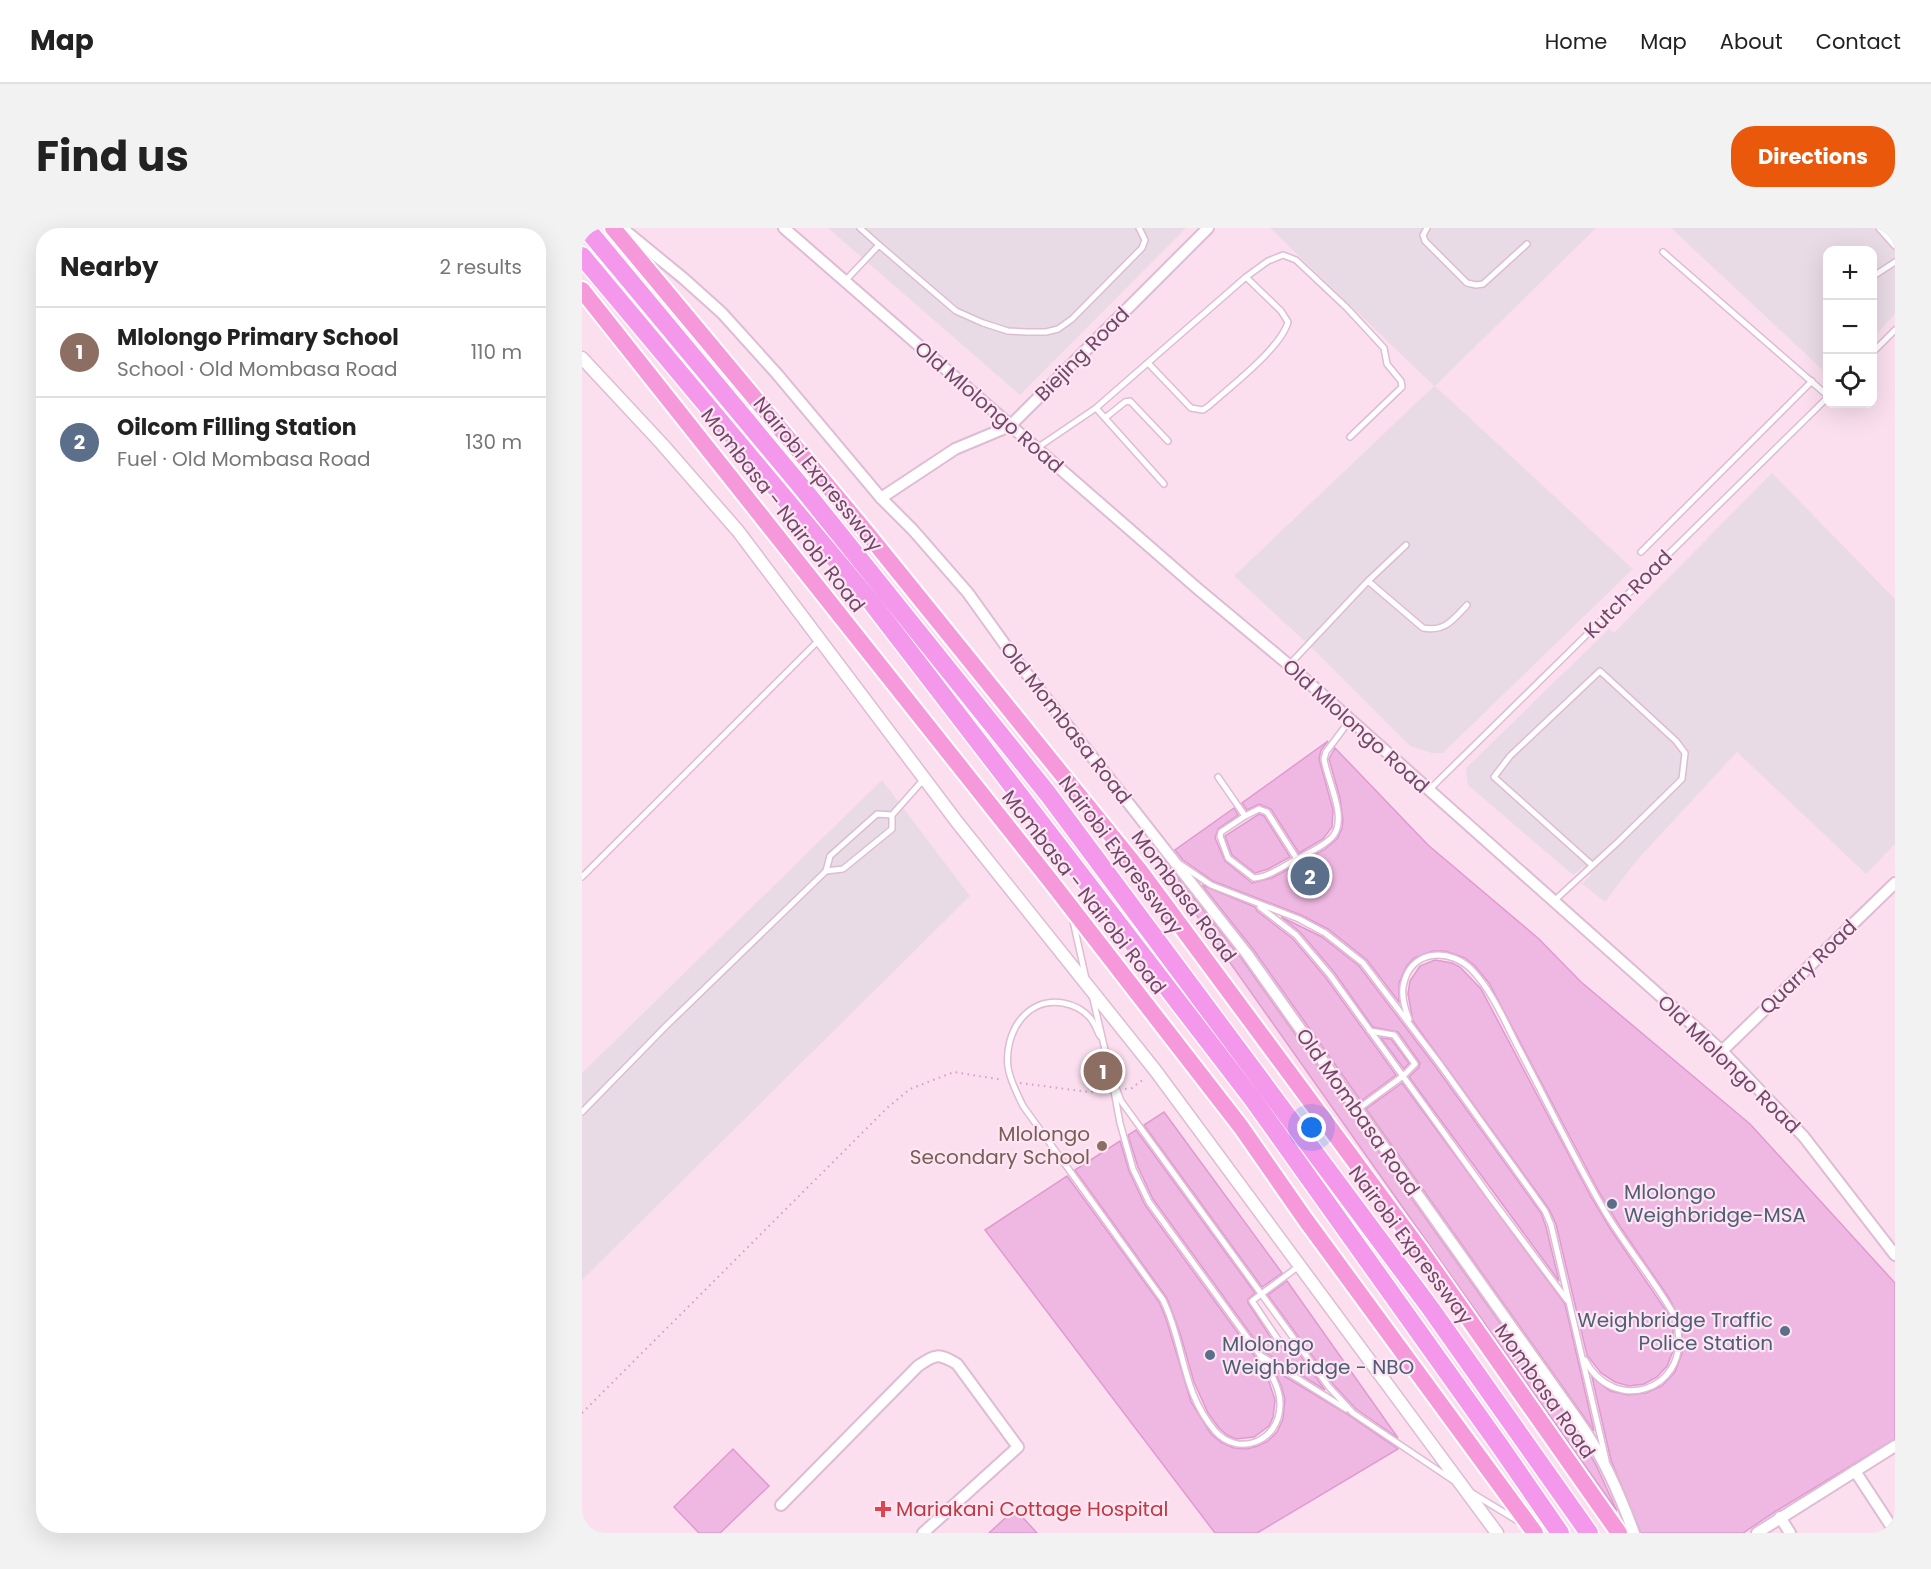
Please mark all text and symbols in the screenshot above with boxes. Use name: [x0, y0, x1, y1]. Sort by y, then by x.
text: Map: [30, 21, 94, 60]
text: Home: [1545, 27, 1607, 56]
text: Map: [1640, 27, 1687, 56]
text: About: [1720, 27, 1783, 56]
text: Contact: [1816, 27, 1901, 56]
button: Directions: [1731, 126, 1895, 187]
text: Find us: [36, 127, 189, 186]
map controls: [1823, 246, 1877, 408]
button: +: [1823, 246, 1877, 300]
text: Nearby: [60, 249, 158, 285]
text: 2 results: [439, 253, 522, 281]
button: −: [1823, 300, 1877, 354]
street label: Biejing Road: [1029, 301, 1135, 407]
text: Mlolongo Primary School: [117, 322, 399, 353]
street label: Old Mlolongo Road: [909, 335, 1069, 479]
text: 1: [76, 338, 83, 366]
text: 110 m: [471, 338, 522, 366]
button: locate: [1823, 354, 1877, 408]
text: School · Old Mombasa Road: [117, 355, 398, 383]
street label: Nairobi Expressway: [747, 391, 889, 557]
street label: Mombasa - Nairobi Road: [694, 402, 872, 618]
text: Oilcom Filling Station: [117, 412, 357, 443]
text: 2: [74, 428, 85, 456]
text: 130 m: [465, 428, 522, 456]
text: Fuel · Old Mombasa Road: [117, 445, 371, 473]
street label: Kutch Road: [1578, 544, 1678, 644]
street label: Old Mombasa Road: [994, 636, 1138, 810]
street label: Old Mlolongo Road: [1277, 652, 1435, 800]
street label: Nairobi Expressway: [1052, 770, 1190, 940]
street label: Mombasa - Nairobi Road: [995, 784, 1173, 1000]
street label: Mombasa Road: [1125, 824, 1243, 968]
pin: 2: [1290, 854, 1330, 898]
street label: Quarry Road: [1753, 913, 1863, 1021]
street label: Old Mlolongo Road: [1651, 988, 1807, 1140]
street label: Old Mombasa Road: [1290, 1023, 1426, 1201]
pin: 1: [1084, 1048, 1122, 1094]
your location: [1297, 1113, 1326, 1142]
place label: Mlolongo Secondary School: [910, 1120, 1090, 1171]
marker: Mlolongo Secondary School: [1095, 1139, 1109, 1153]
street label: Nairobi Expressway: [1342, 1160, 1480, 1330]
place label: Mlolongo Weighbridge-MSA: [1624, 1178, 1806, 1229]
marker: Mlolongo Weighbridge-MSA: [1605, 1197, 1619, 1211]
place label: Weighbridge Traffic Police Station: [1577, 1306, 1773, 1357]
street label: Mombasa Road: [1488, 1318, 1602, 1464]
marker: Weighbridge Traffic Police Station: [1778, 1324, 1792, 1338]
place label: Mlolongo Weighbridge - NBO: [1222, 1330, 1414, 1381]
marker: Mlolongo Weighbridge - NBO: [1203, 1348, 1217, 1362]
place label: Mariakani Cottage Hospital: [896, 1495, 1168, 1523]
marker: Mariakani Cottage Hospital: [874, 1500, 892, 1518]

